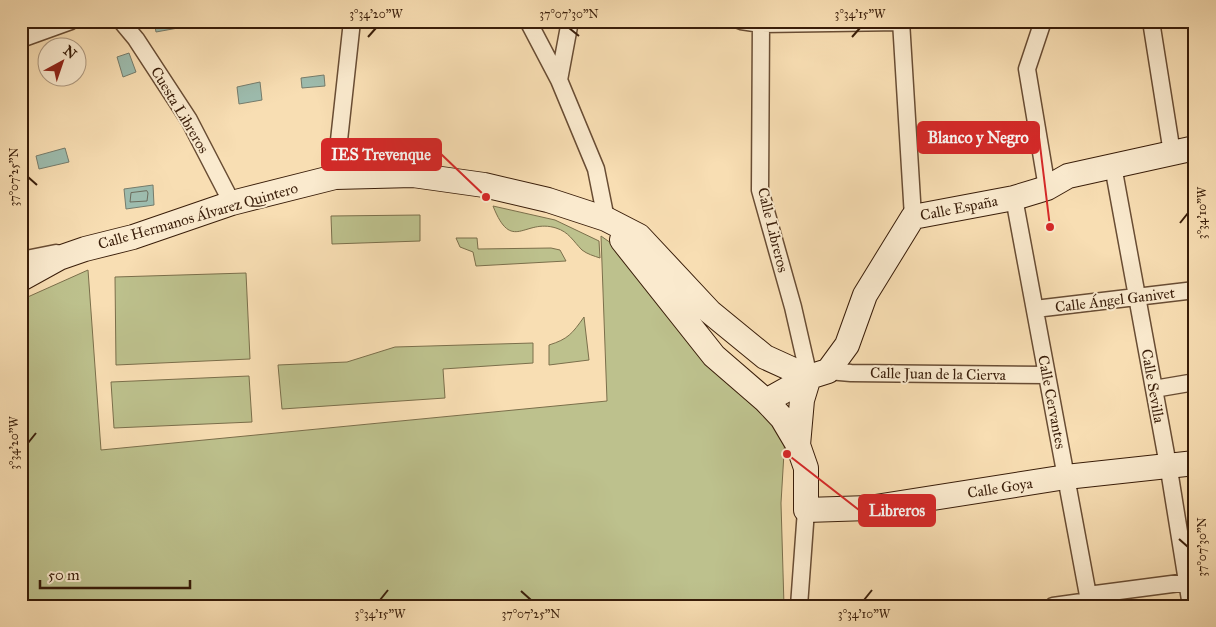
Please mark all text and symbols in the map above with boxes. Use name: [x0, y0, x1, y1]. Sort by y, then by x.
text: 3°34'20"W: [349, 7, 403, 21]
text: 37°07'30"N: [539, 7, 599, 21]
text: 3°34'15"W: [835, 7, 886, 21]
north arrow: [38, 38, 88, 88]
text: N: [60, 42, 80, 63]
street label: Cuesta Libreros: [147, 64, 213, 156]
callout: Blanco y Negro: [918, 122, 1039, 153]
text: Blanco y Negro: [927, 128, 1029, 148]
callout: IES Trevenque: [322, 139, 441, 170]
text: IES Trevenque: [331, 145, 431, 165]
text: 37°07'25"N: [7, 147, 21, 207]
street label: Calle Hermanos Álvarez Quintero: [96, 178, 300, 253]
street label: Calle Libreros: [754, 186, 792, 274]
text: 3°34'10"W: [1195, 186, 1209, 239]
street label: Calle España: [919, 192, 1000, 224]
street label: Calle Ángel Ganivet: [1054, 283, 1177, 316]
street label: Calle Sevilla: [1138, 348, 1168, 425]
street label: Calle Cervantes: [1034, 354, 1070, 450]
street label: Calle Juan de la Cierva: [870, 364, 1007, 385]
text: 3°34'20"W: [7, 416, 21, 470]
street label: Calle Goya: [966, 474, 1035, 502]
callout: Libreros: [859, 495, 935, 526]
text: Libreros: [869, 501, 925, 520]
text: 37°07'30"N: [1195, 517, 1209, 577]
scale bar: [40, 557, 190, 589]
text: 50 m: [48, 566, 80, 584]
text: 3°34'15"W: [355, 607, 406, 621]
text: 37°07'25"N: [501, 607, 561, 621]
text: 3°34'10"W: [838, 607, 891, 621]

